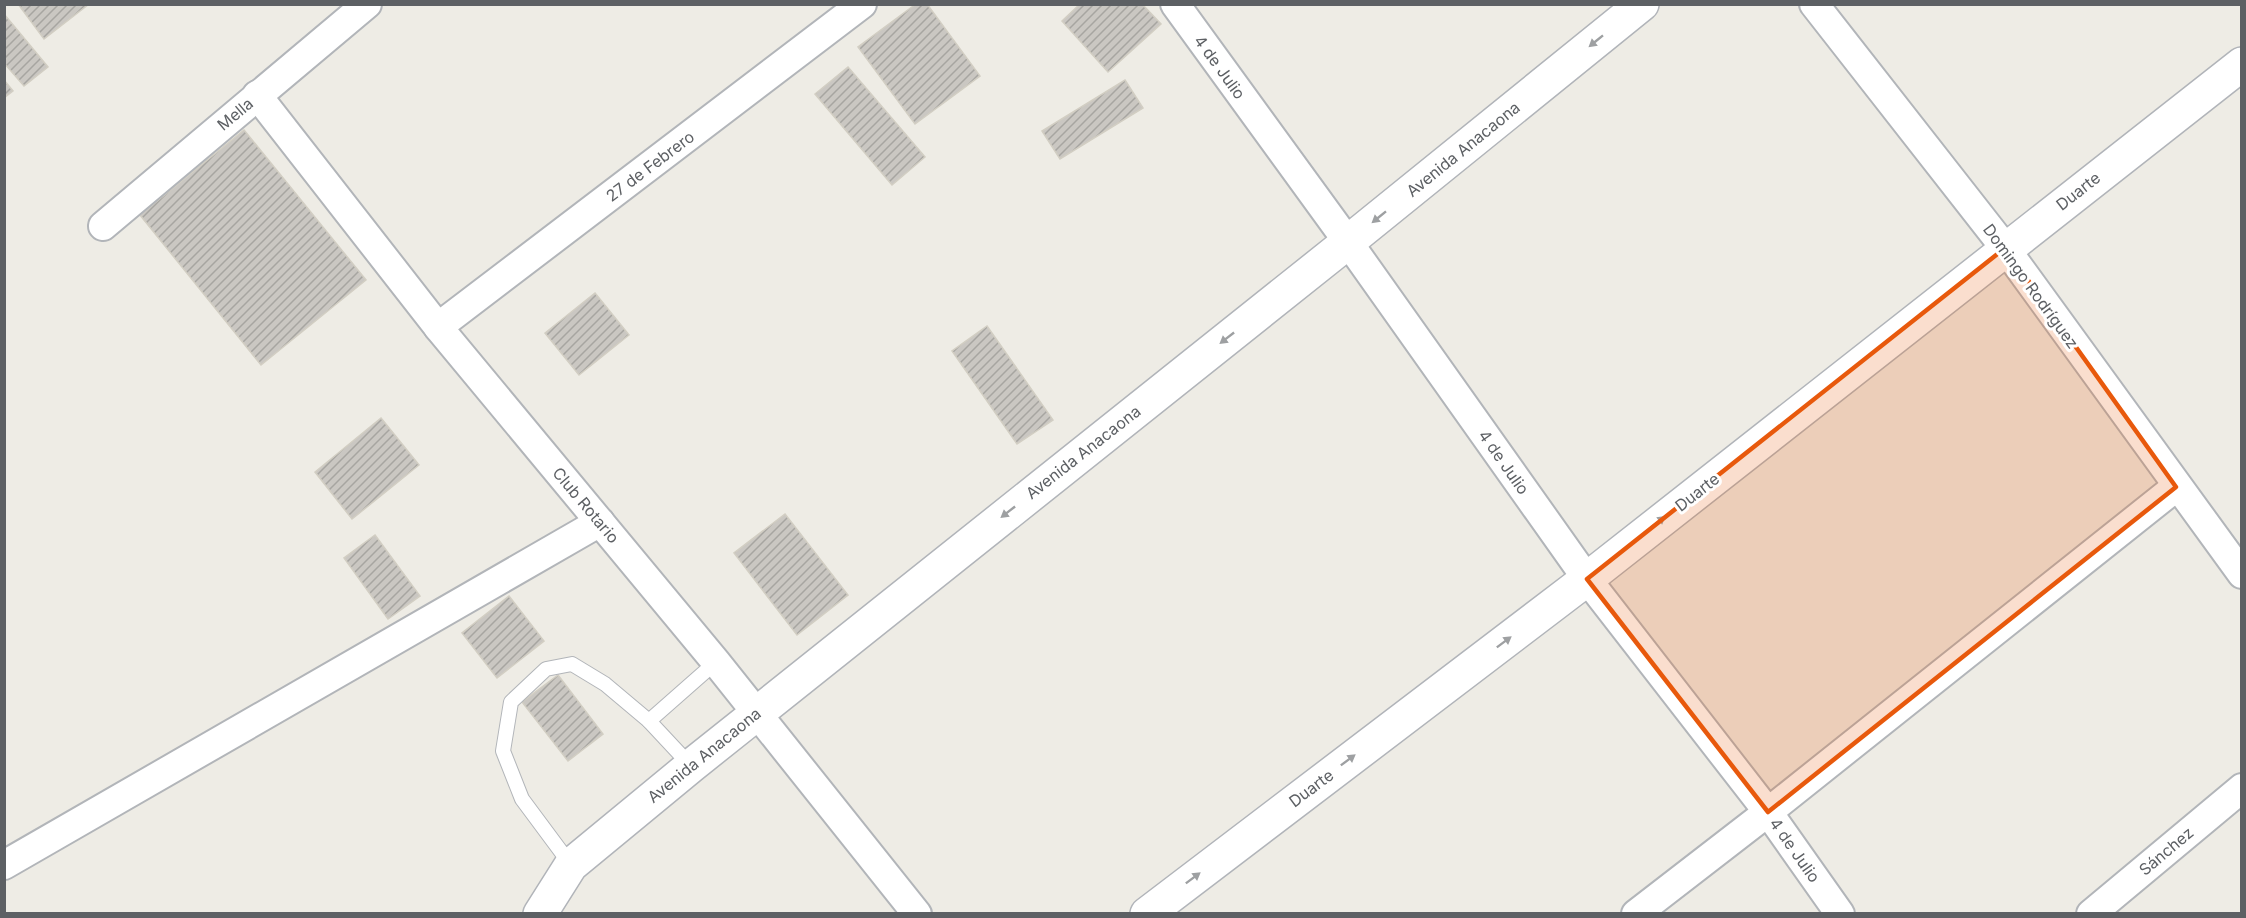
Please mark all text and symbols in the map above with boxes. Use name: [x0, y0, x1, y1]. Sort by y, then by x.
street label: 4 de Julio: [1190, 31, 1250, 103]
one-way arrow: [1588, 35, 1604, 48]
street label: Mella: [213, 93, 257, 135]
street label: Avenida Anacaona: [1402, 97, 1524, 201]
street label: 27 de Febrero: [602, 126, 698, 206]
street label: Duarte: [2052, 168, 2104, 214]
one-way arrow: [1372, 210, 1387, 223]
street label: Domingo Rodríguez: [1979, 220, 2083, 352]
one-way arrow: [1219, 332, 1235, 345]
street label: Avenida Anacaona: [1022, 401, 1144, 503]
street label: 4 de Julio: [1474, 426, 1534, 498]
street label: Club Rotario: [548, 463, 624, 547]
street label: Duarte: [1671, 469, 1723, 515]
one-way arrow: [1001, 505, 1016, 517]
one-way arrow: [1650, 516, 1666, 529]
one-way arrow: [1495, 636, 1511, 648]
street label: Avenida Anacaona: [643, 703, 765, 807]
one-way arrow: [1340, 754, 1356, 766]
street label: Duarte: [1285, 765, 1337, 811]
street label: 4 de Julio: [1765, 814, 1825, 886]
street label: Sánchez: [2135, 822, 2197, 880]
one-way arrow: [1185, 872, 1201, 884]

